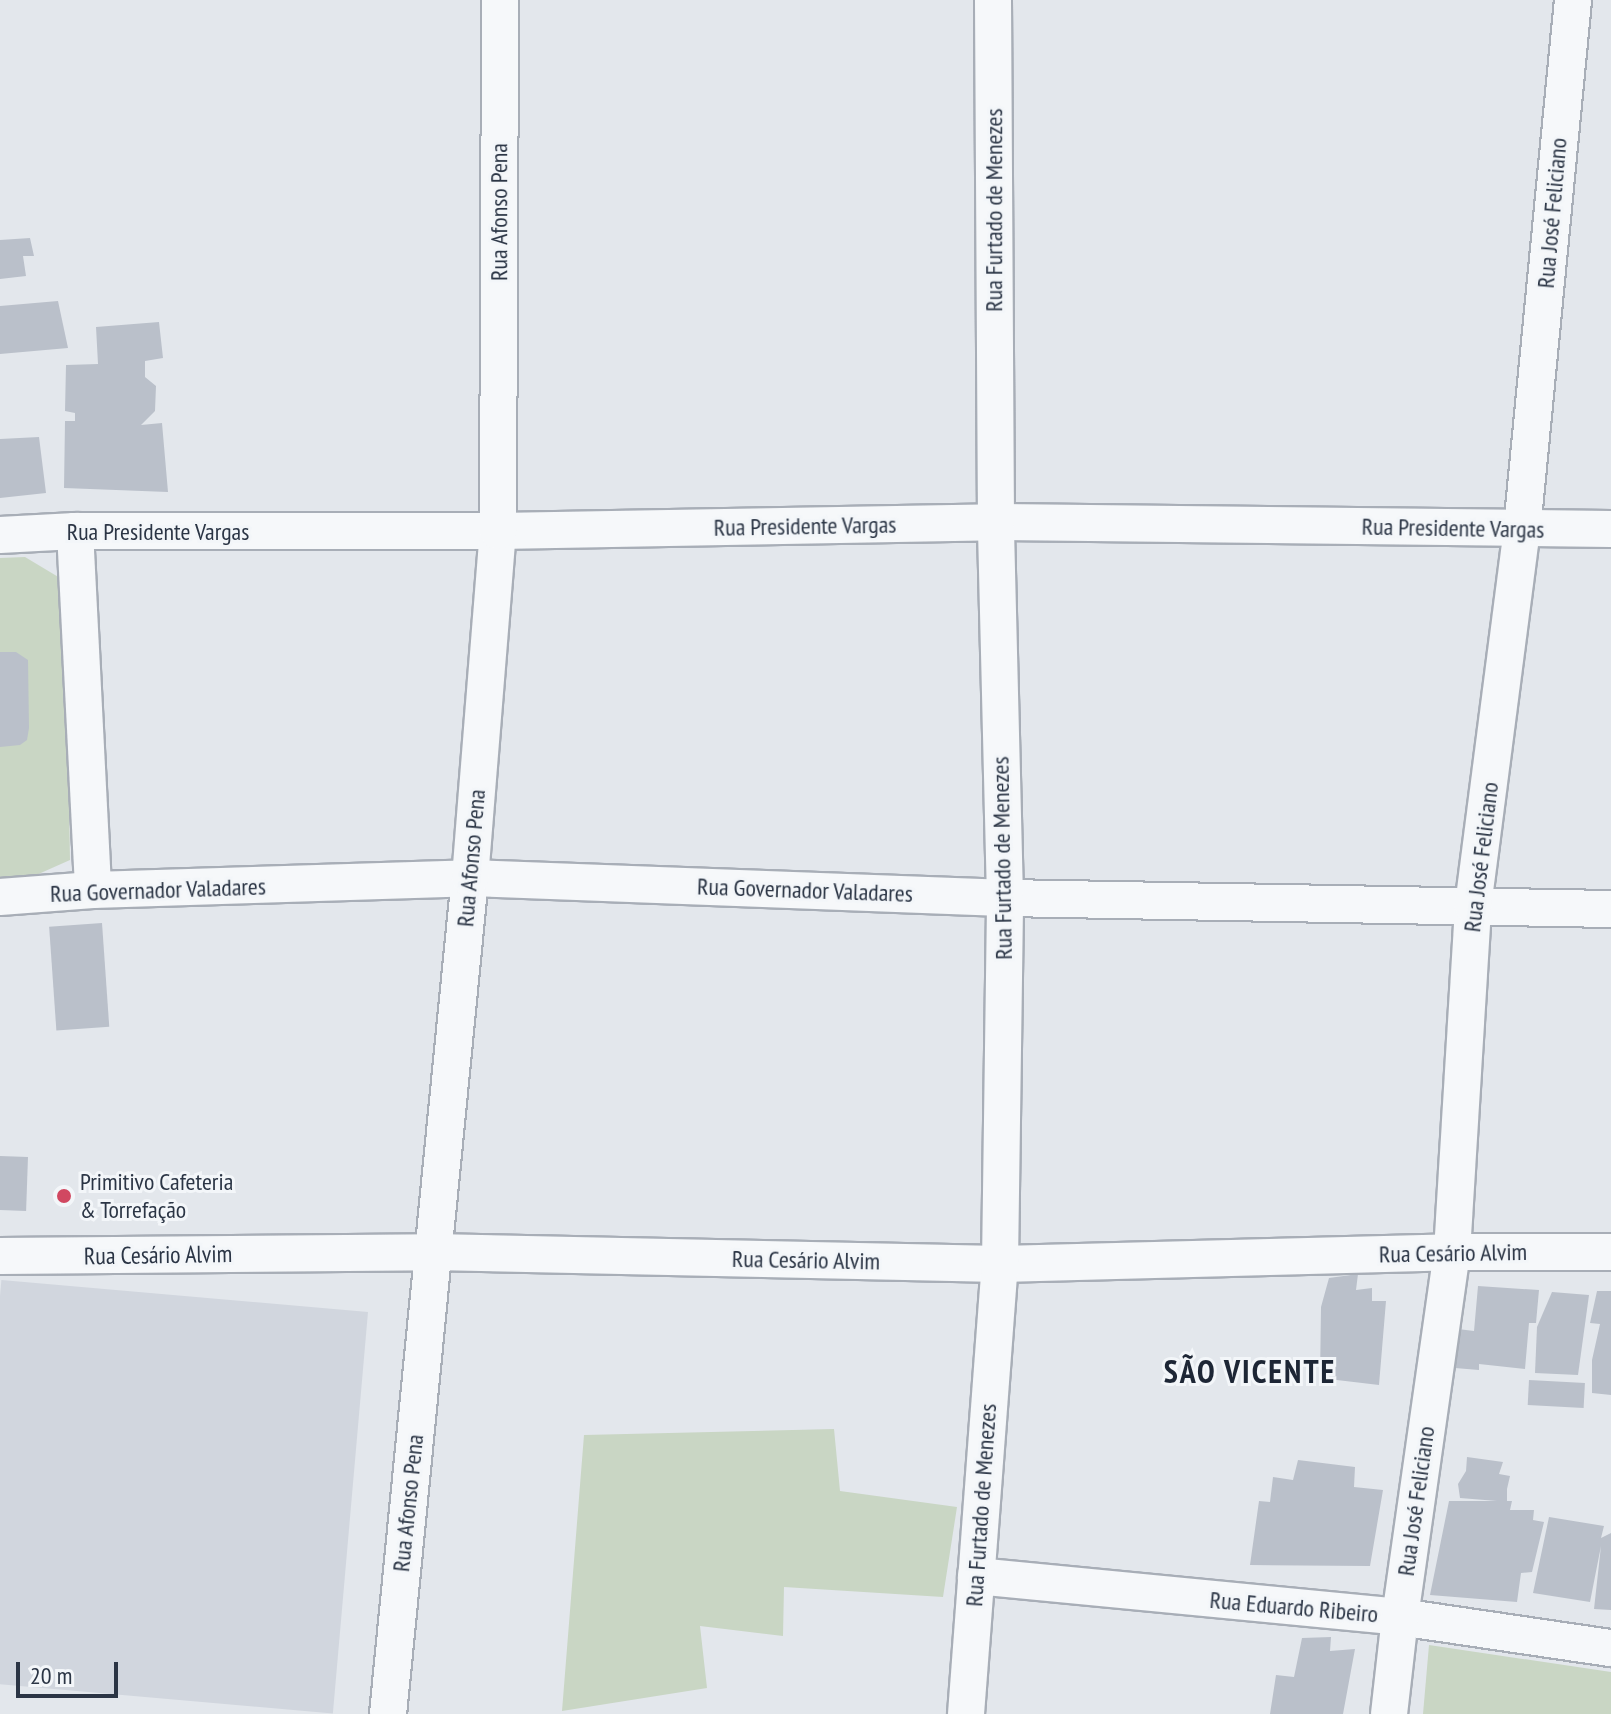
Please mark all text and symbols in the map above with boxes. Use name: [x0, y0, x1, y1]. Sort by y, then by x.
street label: Rua Furtado de Menezes: [980, 108, 1008, 312]
street label: Rua José Feliciano: [1531, 137, 1573, 289]
street label: Rua Afonso Pena: [485, 143, 513, 281]
street label: Rua Presidente Vargas: [713, 510, 897, 542]
street label: Rua Presidente Vargas: [1361, 512, 1545, 544]
street label: Rua Presidente Vargas: [66, 518, 250, 546]
street label: Rua Furtado de Menezes: [986, 756, 1018, 960]
street label: Rua José Feliciano: [1458, 780, 1504, 934]
street label: Rua Afonso Pena: [451, 788, 491, 928]
street label: Rua Governador Valadares: [49, 872, 267, 908]
street label: Rua Governador Valadares: [696, 872, 914, 908]
place label: Primitivo Cafeteria & Torrefação: [80, 1168, 233, 1224]
marker: Primitivo Cafeteria & Torrefação: [55, 1187, 73, 1205]
street label: Rua Cesário Alvim: [1378, 1237, 1528, 1269]
street label: Rua Cesário Alvim: [83, 1239, 233, 1271]
street label: Rua Cesário Alvim: [731, 1244, 881, 1276]
district label: SÃO VICENTE: [1163, 1352, 1337, 1390]
street label: Rua Furtado de Menezes: [960, 1403, 1002, 1607]
street label: Rua José Feliciano: [1391, 1424, 1441, 1578]
street label: Rua Afonso Pena: [386, 1433, 430, 1573]
street label: Rua Eduardo Ribeiro: [1209, 1585, 1379, 1629]
scale bar: [20, 1646, 122, 1696]
text: 20 m: [30, 1660, 72, 1691]

